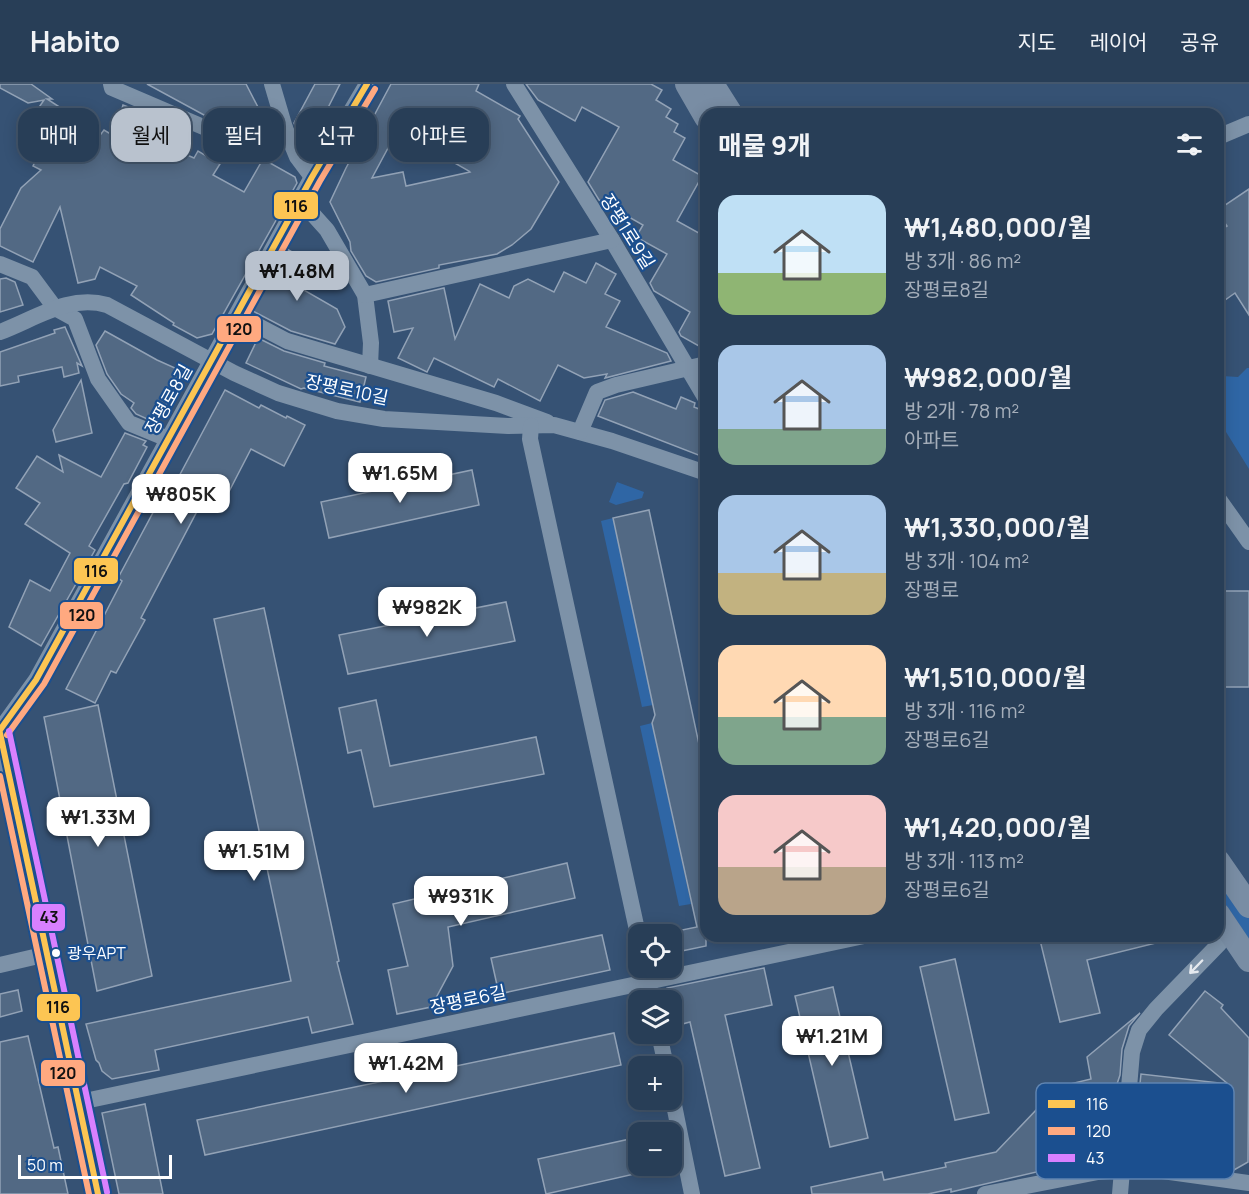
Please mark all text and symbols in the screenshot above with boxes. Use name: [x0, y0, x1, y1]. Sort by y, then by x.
text: Habito: [30, 22, 120, 60]
text: 지도: [1018, 28, 1056, 56]
text: 레이어: [1089, 28, 1147, 56]
text: 공유: [1180, 28, 1219, 56]
chip: 매매: [18, 108, 99, 162]
chip: 월세: [111, 108, 191, 162]
chip: 필터: [203, 108, 284, 162]
chip: 신규: [296, 108, 377, 162]
chip: 아파트: [389, 108, 489, 162]
text: 매물 9개: [718, 127, 811, 163]
icon: filters: [1173, 128, 1206, 161]
street label: 장평1로9길: [595, 189, 661, 273]
line badge: 116: [273, 191, 319, 220]
text: 116: [284, 195, 308, 217]
text: ₩1,480,000/월: [904, 209, 1092, 245]
icon: home: [766, 219, 838, 291]
text: 방 3개 · 86 m²: [904, 247, 1021, 274]
pin: ₩1.48M: [248, 251, 346, 302]
text: ₩1.48M: [259, 257, 335, 284]
text: 장평로8길: [904, 276, 989, 303]
line badge: 120: [216, 315, 262, 343]
text: 120: [225, 318, 253, 340]
text: ₩982,000/월: [904, 359, 1072, 395]
street label: 장평로8길: [139, 360, 197, 438]
street label: 장평로10길: [303, 369, 391, 409]
icon: home: [766, 369, 838, 441]
text: 방 2개 · 78 m²: [904, 397, 1019, 424]
text: 아파트: [904, 426, 959, 453]
pin: ₩1.65M: [351, 453, 449, 504]
text: ₩1.65M: [362, 459, 438, 486]
pin: ₩805K: [139, 474, 223, 525]
text: ₩805K: [146, 480, 216, 507]
text: ₩1,330,000/월: [904, 509, 1090, 545]
icon: home: [766, 519, 838, 591]
text: 방 3개 · 104 m²: [904, 547, 1029, 574]
line badge: 116: [73, 557, 119, 585]
text: 116: [84, 560, 108, 582]
text: 장평로: [904, 576, 959, 603]
pin: ₩982K: [385, 587, 469, 638]
text: ₩982K: [392, 593, 462, 620]
line badge: 120: [59, 601, 104, 630]
text: 120: [68, 604, 96, 626]
text: ₩1,510,000/월: [904, 659, 1087, 695]
icon: home: [766, 669, 838, 741]
text: 방 3개 · 116 m²: [904, 697, 1025, 724]
text: 장평로6길: [904, 726, 990, 753]
pin: ₩1.33M: [49, 797, 147, 848]
text: ₩1.33M: [61, 803, 135, 830]
text: ₩1,420,000/월: [904, 809, 1091, 845]
icon: home: [766, 819, 838, 891]
pin: ₩1.51M: [205, 831, 303, 882]
text: ₩1.51M: [218, 837, 290, 864]
text: 방 3개 · 113 m²: [904, 847, 1024, 874]
pin: ₩931K: [419, 876, 503, 927]
text: 장평로6길: [904, 876, 990, 903]
text: ₩931K: [428, 882, 494, 909]
line badge: 43: [31, 903, 66, 932]
text: 43: [39, 906, 59, 928]
map controls: [628, 924, 682, 1176]
button: locate: [628, 924, 682, 978]
place label: 광우APT: [67, 942, 126, 964]
marker: 광우APT: [50, 947, 62, 959]
one-way arrow: [1189, 959, 1203, 974]
street label: 장평로6길: [428, 979, 508, 1019]
button: layers: [628, 990, 682, 1044]
line badge: 116: [36, 993, 81, 1022]
text: 116: [46, 996, 70, 1018]
pin: ₩1.21M: [783, 1016, 881, 1067]
text: ₩1.21M: [796, 1022, 868, 1049]
pin: ₩1.42M: [357, 1043, 455, 1094]
text: ₩1.42M: [368, 1049, 444, 1076]
button: +: [628, 1056, 682, 1110]
line badge: 120: [40, 1059, 86, 1087]
text: 120: [49, 1062, 77, 1084]
legend: [1036, 1083, 1234, 1179]
text: 116: [1086, 1093, 1108, 1115]
text: 120: [1086, 1120, 1111, 1142]
button: −: [628, 1122, 682, 1176]
text: 43: [1086, 1147, 1104, 1169]
scale bar: [18, 1152, 172, 1180]
text: 50 m: [27, 1154, 63, 1176]

